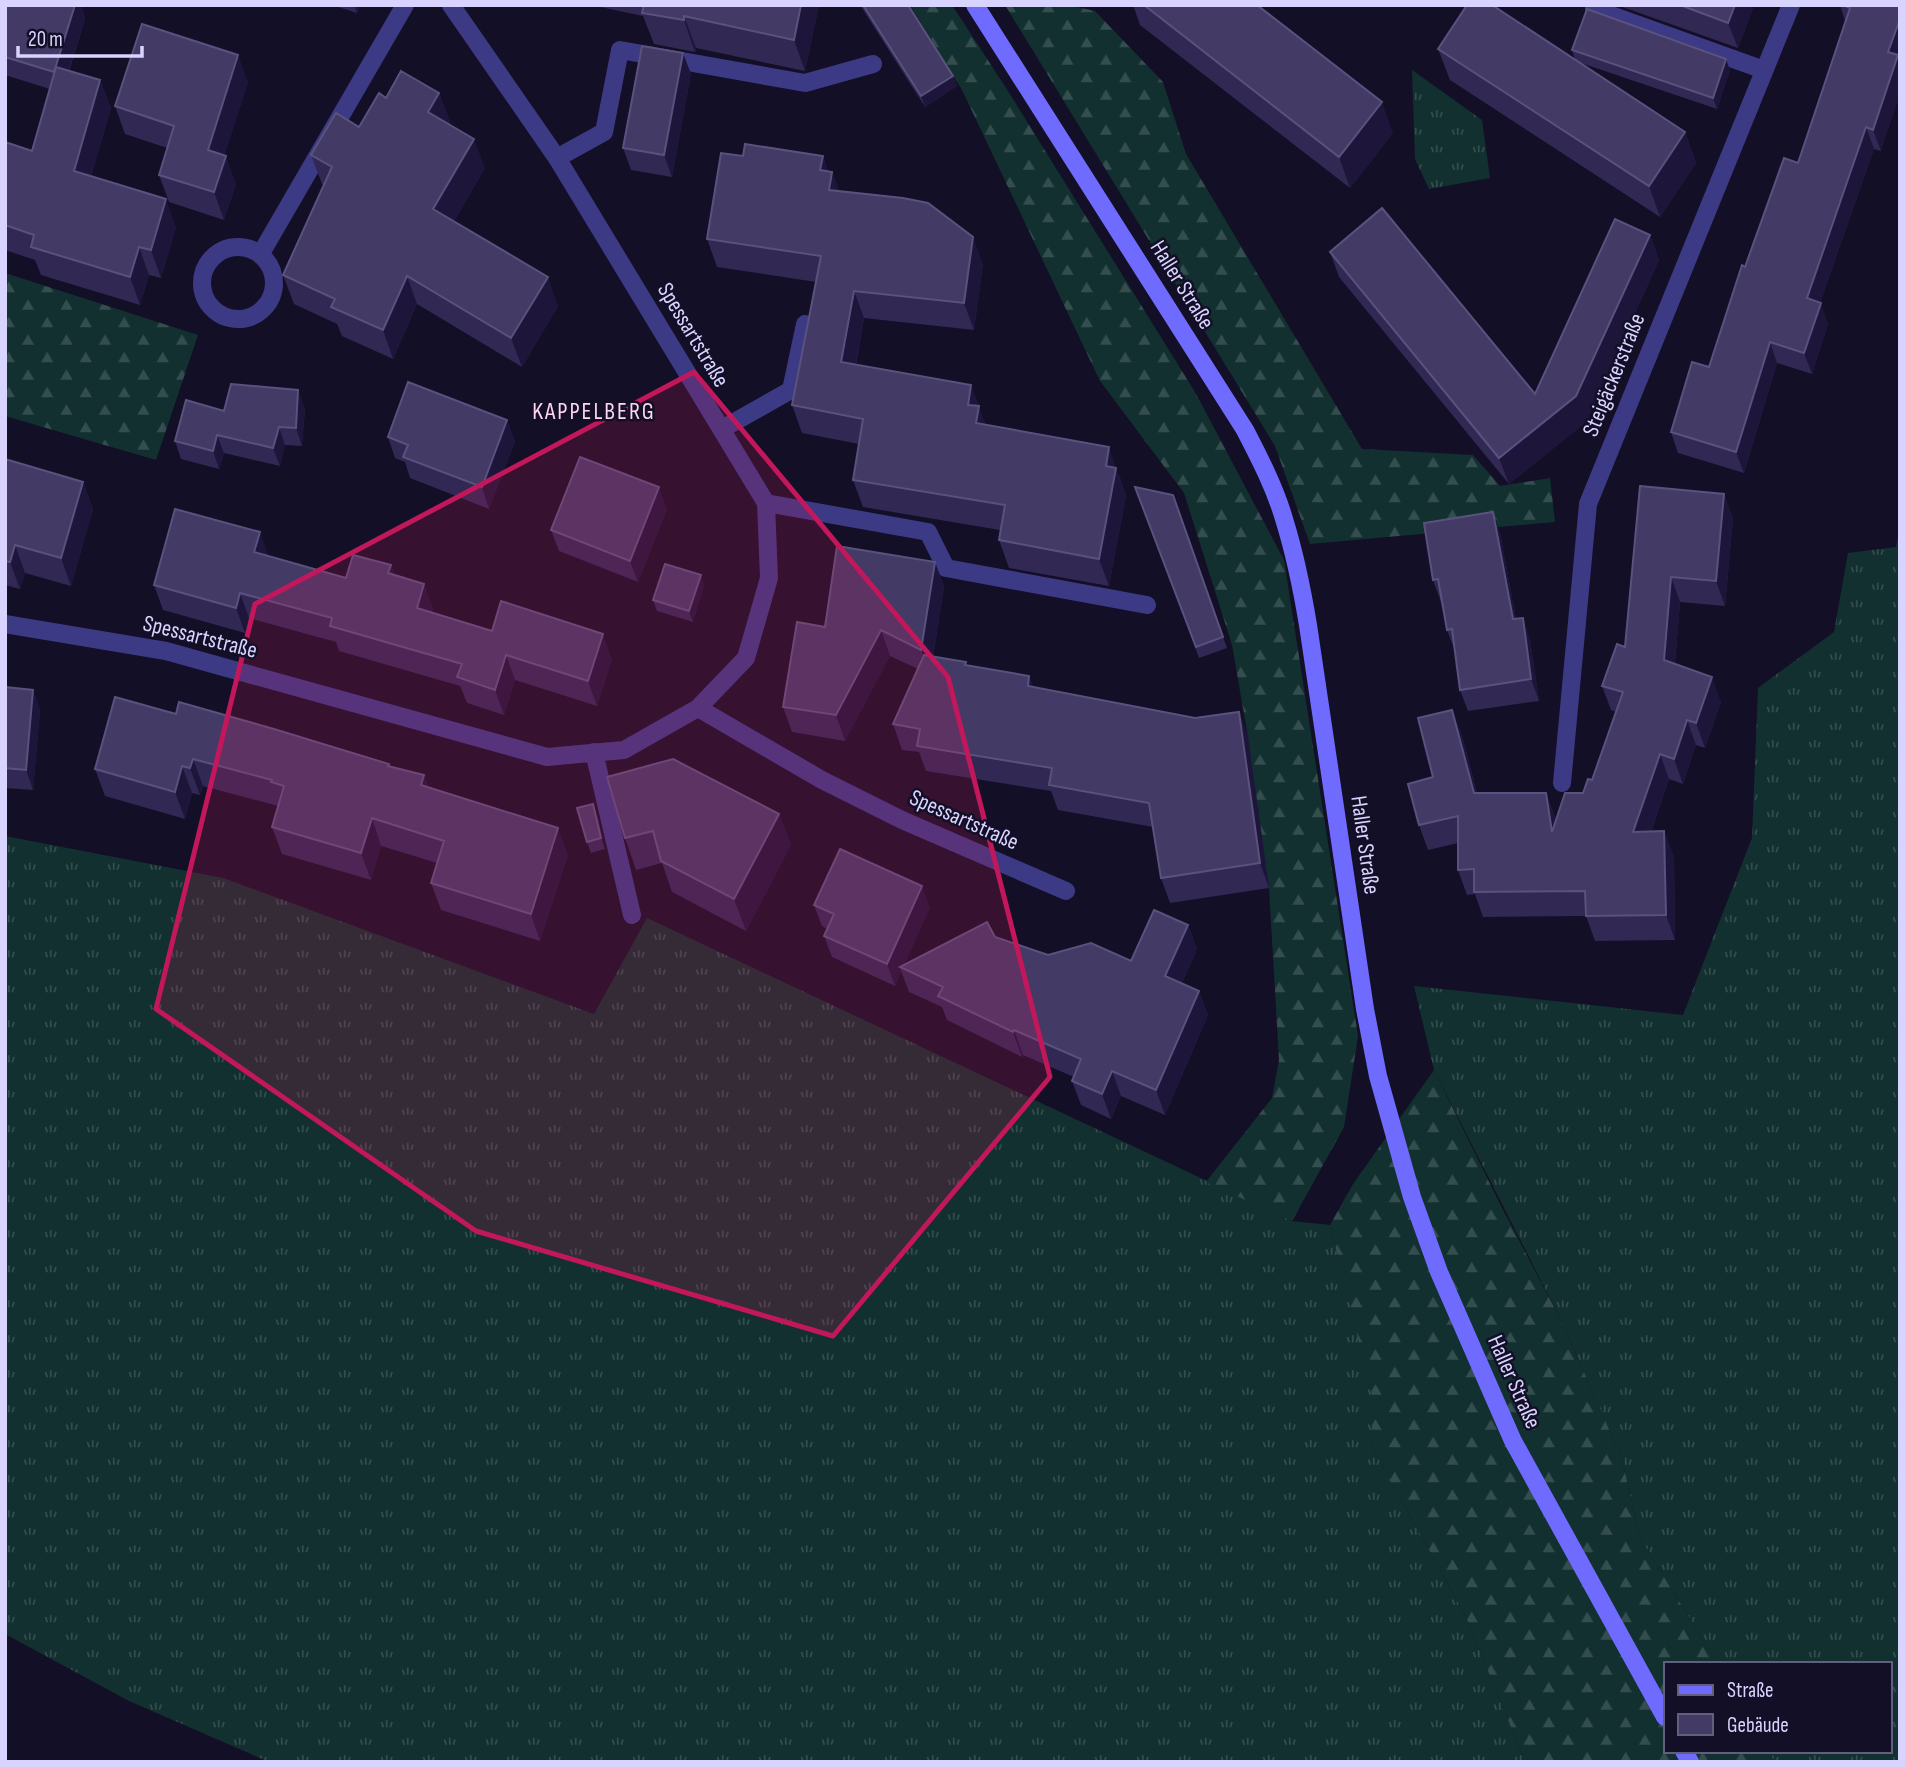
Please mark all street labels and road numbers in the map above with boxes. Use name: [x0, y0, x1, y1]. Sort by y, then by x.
street label: Haller Straße: [1144, 235, 1220, 335]
street label: Spessartstraße: [651, 278, 735, 392]
street label: Steigäckerstraße: [1577, 309, 1651, 441]
street label: Spessartstraße: [140, 609, 260, 665]
street label: Spessartstraße: [905, 783, 1023, 857]
street label: Haller Straße: [1344, 794, 1386, 896]
street label: Haller Straße: [1481, 1331, 1547, 1433]

